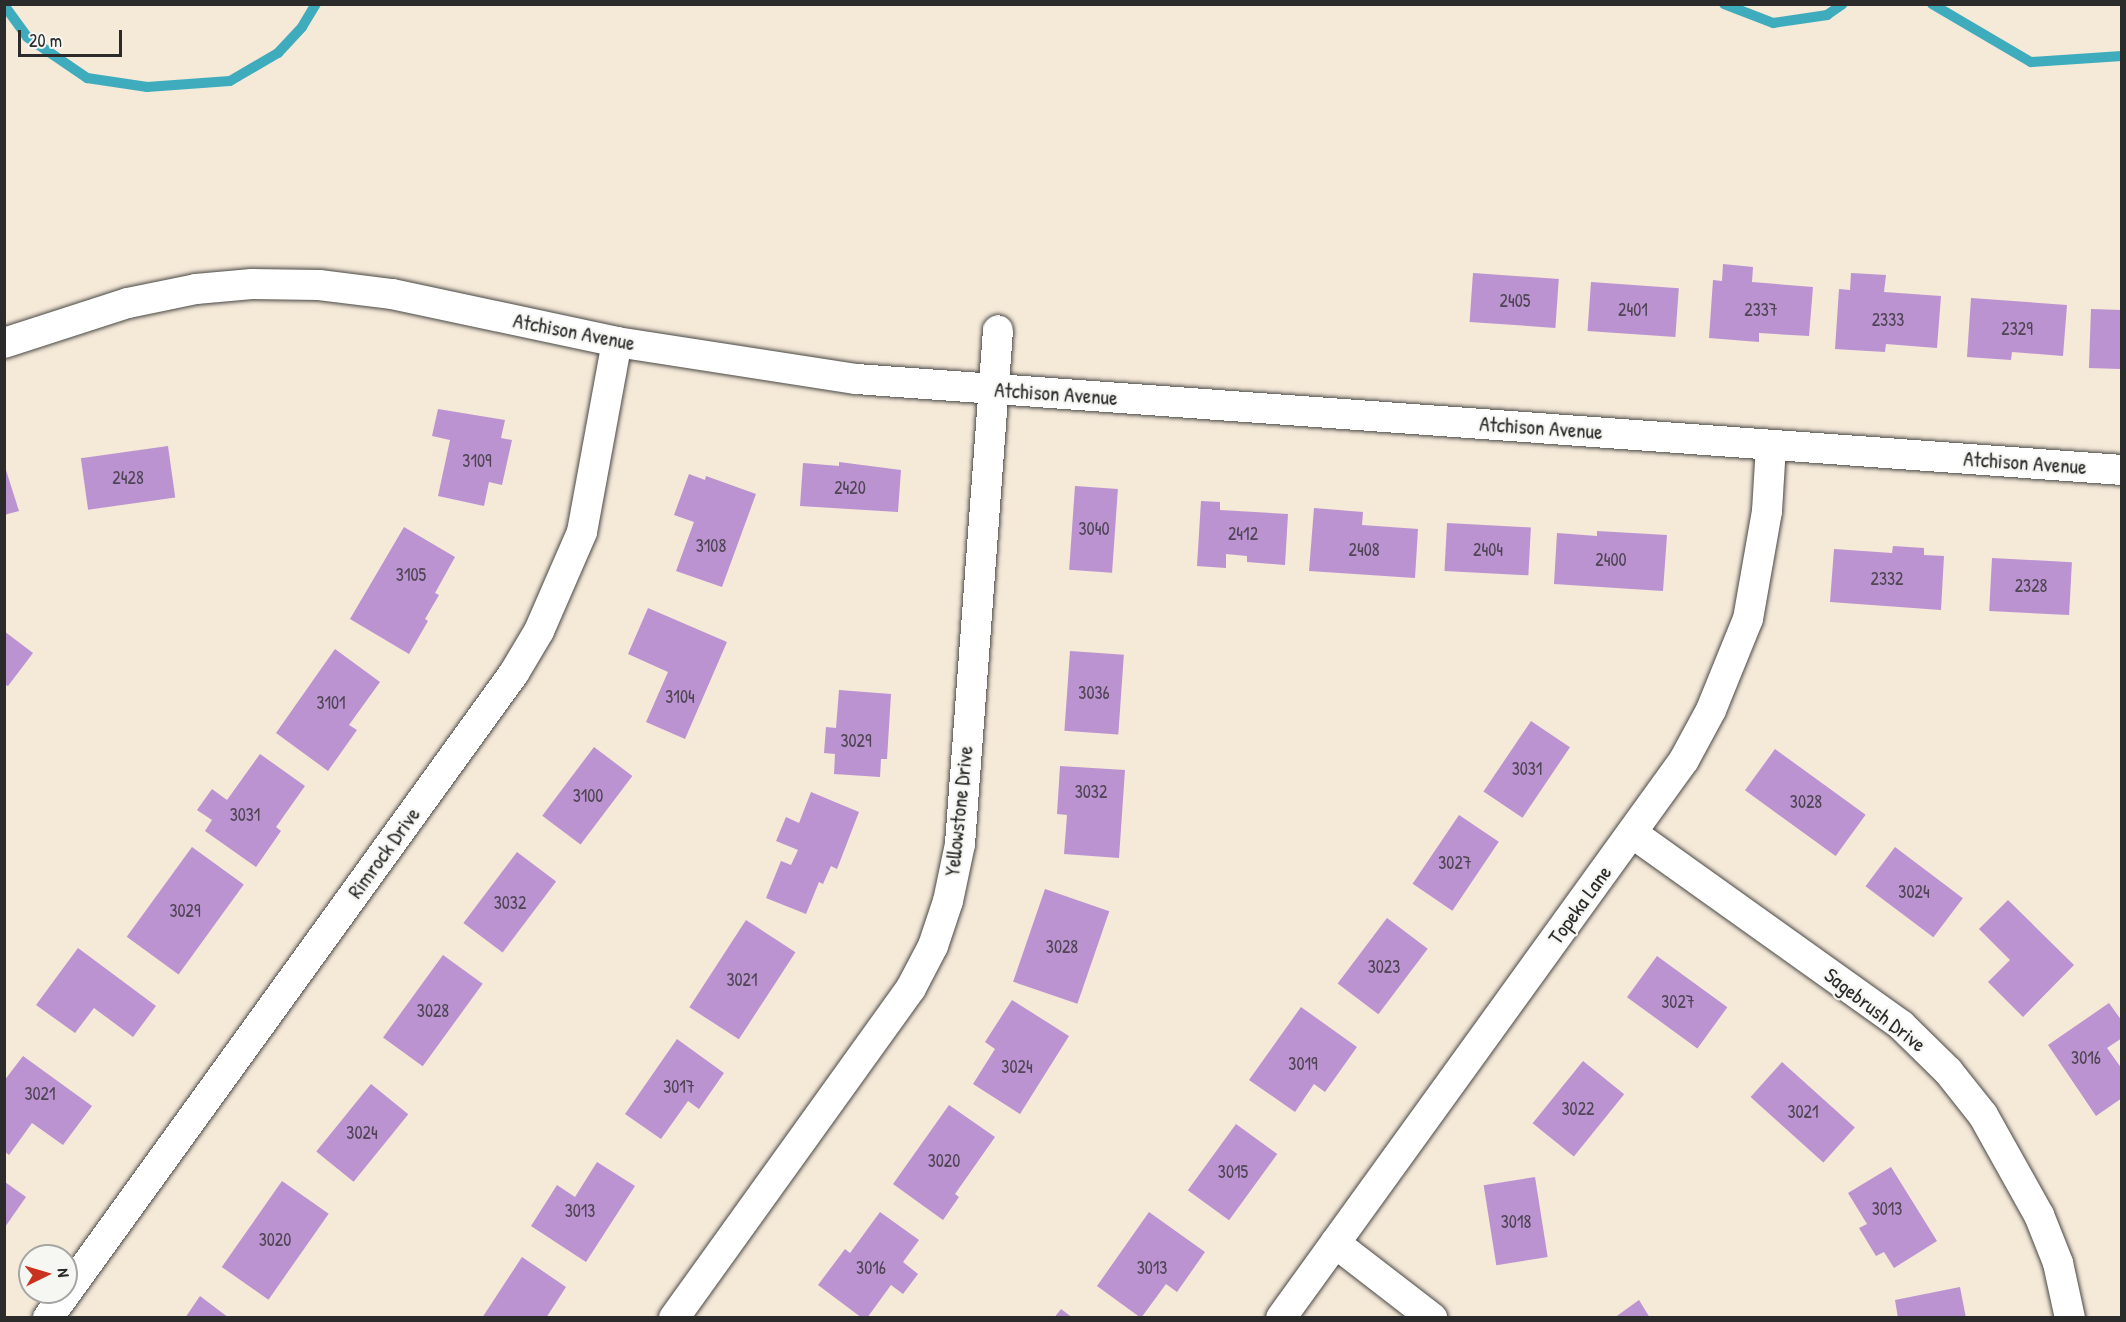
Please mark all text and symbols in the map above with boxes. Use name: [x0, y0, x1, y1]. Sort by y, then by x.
scale bar: [21, 18, 124, 56]
text: 20 m: [29, 28, 62, 53]
house number: 2405: [1500, 290, 1530, 312]
house number: 2401: [1618, 299, 1648, 321]
house number: 2337: [1744, 299, 1778, 321]
street label: Atchison Avenue: [511, 308, 637, 356]
house number: 2333: [1872, 309, 1904, 331]
house number: 2329: [2001, 318, 2033, 340]
street label: Atchison Avenue: [994, 377, 1118, 411]
street label: Atchison Avenue: [1479, 411, 1603, 445]
street label: Atchison Avenue: [1963, 446, 2087, 480]
house number: 3109: [462, 450, 492, 472]
house number: 2428: [112, 467, 144, 489]
house number: 2420: [834, 477, 866, 499]
house number: 3040: [1079, 518, 1109, 540]
house number: 2412: [1228, 523, 1258, 545]
house number: 3108: [696, 535, 726, 557]
house number: 2408: [1348, 539, 1380, 561]
house number: 2404: [1473, 539, 1503, 561]
house number: 2400: [1595, 549, 1627, 571]
house number: 3105: [396, 564, 426, 586]
house number: 2332: [1871, 568, 1903, 590]
house number: 2328: [2015, 575, 2047, 597]
house number: 3036: [1078, 682, 1110, 704]
house number: 3104: [665, 686, 695, 708]
house number: 3101: [316, 692, 346, 714]
house number: 3029: [840, 730, 872, 752]
street label: Yellowstone Drive: [940, 745, 978, 877]
house number: 3031: [1512, 758, 1542, 780]
house number: 3032: [1075, 781, 1107, 803]
house number: 3100: [573, 785, 603, 807]
house number: 3028: [1790, 791, 1822, 813]
street label: Rimrock Drive: [343, 803, 425, 903]
house number: 3031: [230, 804, 260, 826]
house number: 3027: [1438, 852, 1472, 874]
street label: Topeka Lane: [1543, 861, 1617, 949]
house number: 3024: [1898, 881, 1930, 903]
house number: 3032: [494, 892, 526, 914]
house number: 3029: [169, 900, 201, 922]
house number: 3028: [1046, 936, 1078, 958]
house number: 3023: [1368, 956, 1400, 978]
street label: Sagebrush Drive: [1819, 963, 1931, 1057]
house number: 3021: [726, 969, 758, 991]
house number: 3027: [1661, 991, 1695, 1013]
house number: 3028: [417, 1000, 449, 1022]
house number: 3016: [2071, 1047, 2101, 1069]
house number: 3019: [1288, 1053, 1318, 1075]
house number: 3024: [1001, 1056, 1033, 1078]
house number: 3017: [663, 1076, 695, 1098]
house number: 3021: [24, 1083, 56, 1105]
house number: 3022: [1562, 1098, 1594, 1120]
house number: 3021: [1787, 1101, 1819, 1123]
house number: 3024: [346, 1122, 378, 1144]
house number: 3020: [928, 1150, 960, 1172]
house number: 3015: [1218, 1161, 1248, 1183]
house number: 3013: [1872, 1198, 1902, 1220]
house number: 3013: [565, 1200, 595, 1222]
house number: 3018: [1501, 1211, 1531, 1233]
house number: 3020: [259, 1229, 291, 1251]
north arrow: [18, 1244, 78, 1304]
house number: 3016: [856, 1257, 886, 1279]
house number: 3013: [1137, 1257, 1167, 1279]
text: N: [53, 1267, 75, 1278]

